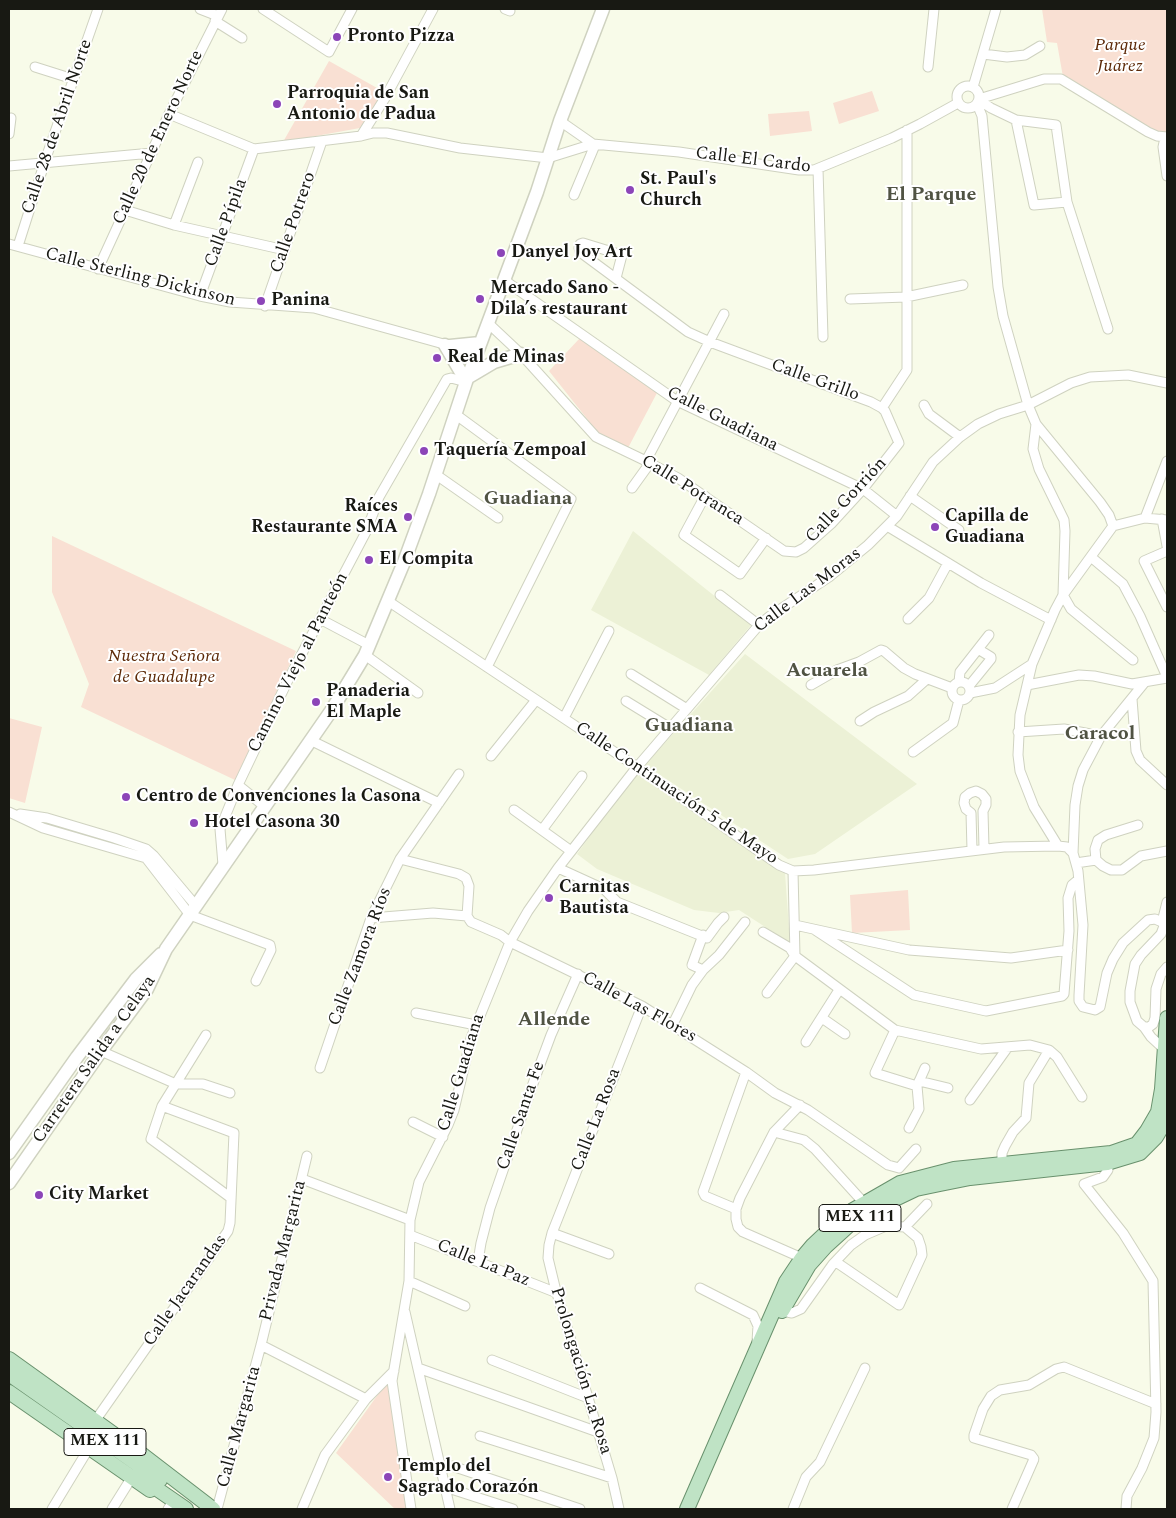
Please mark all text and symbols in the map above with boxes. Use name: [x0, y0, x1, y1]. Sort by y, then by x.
place label: Pronto Pizza: [347, 26, 455, 48]
marker: Pronto Pizza: [331, 31, 343, 43]
park label: Parque Juárez: [1094, 35, 1146, 78]
street label: Calle 28 de Abril Norte: [18, 37, 98, 217]
street label: Calle 20 de Enero Norte: [109, 47, 209, 229]
place label: Parroquia de San Antonio de Padua: [287, 83, 436, 126]
marker: Parroquia de San Antonio de Padua: [271, 98, 283, 110]
street label: Calle El Cardo: [694, 143, 812, 179]
place label: St. Paul's Church: [640, 169, 717, 212]
street label: Calle Potrero: [267, 170, 321, 276]
street label: Calle Pípila: [201, 176, 253, 270]
marker: St. Paul's Church: [624, 184, 636, 196]
district label: El Parque: [886, 184, 976, 208]
place label: Danyel Joy Art: [511, 242, 633, 264]
street label: Calle Sterling Dickinson: [43, 244, 237, 312]
marker: Danyel Joy Art: [495, 247, 507, 259]
place label: Mercado Sano - Dila’s restaurant: [490, 278, 628, 320]
place label: Panina: [271, 290, 330, 312]
marker: Mercado Sano - Dila’s restaurant: [474, 293, 486, 305]
marker: Panina: [255, 295, 267, 307]
place label: Real de Minas: [447, 347, 565, 369]
marker: Real de Minas: [431, 352, 443, 364]
street label: Calle Grillo: [768, 355, 862, 407]
street label: Calle Guadiana: [663, 383, 781, 457]
place label: Taquería Zempoal: [434, 440, 586, 462]
marker: Taquería Zempoal: [418, 445, 430, 457]
street label: Calle Potranca: [637, 451, 747, 531]
street label: Calle Gorrión: [802, 454, 892, 548]
district label: Guadiana: [484, 488, 572, 512]
place label: Raíces Restaurante SMA: [251, 496, 398, 538]
place label: Capilla de Guadiana: [945, 506, 1029, 548]
marker: Raíces Restaurante SMA: [402, 511, 414, 523]
marker: Capilla de Guadiana: [929, 521, 941, 533]
street label: Calle Las Moras: [750, 544, 866, 638]
place label: El Compita: [379, 549, 473, 571]
marker: El Compita: [363, 554, 375, 566]
street label: Camino Viejo al Panteón: [244, 569, 354, 757]
park label: Nuestra Señora de Guadalupe: [108, 646, 220, 689]
district label: Acuarela: [786, 660, 868, 684]
place label: Panaderia El Maple: [326, 681, 410, 724]
marker: Panaderia El Maple: [310, 696, 322, 708]
district label: Guadiana: [645, 715, 733, 739]
street label: Calle Continuación 5 de Mayo: [570, 718, 782, 870]
district label: Caracol: [1065, 723, 1135, 747]
place label: Centro de Convenciones la Casona: [136, 786, 421, 808]
marker: Centro de Convenciones la Casona: [120, 791, 132, 803]
place label: Hotel Casona 30: [204, 812, 340, 834]
marker: Hotel Casona 30: [188, 817, 200, 829]
place label: Carnitas Bautista: [559, 877, 630, 920]
street label: Calle Zamora Ríos: [325, 885, 397, 1029]
marker: Carnitas Bautista: [543, 892, 555, 904]
street label: Calle Las Flores: [578, 968, 700, 1048]
street label: Carretera Salida a Celaya: [29, 972, 161, 1148]
district label: Allende: [518, 1009, 590, 1033]
street label: Calle Guadiana: [434, 1012, 490, 1134]
street label: Calle Santa Fe: [493, 1059, 551, 1173]
street label: Calle La Rosa: [567, 1066, 627, 1174]
street label: Privada Margarita: [256, 1178, 312, 1324]
place label: City Market: [49, 1184, 149, 1206]
marker: City Market: [33, 1189, 45, 1201]
road number: MEX 111: [819, 1204, 901, 1232]
street label: Calle Jacarandas: [139, 1231, 233, 1351]
street label: Calle La Paz: [433, 1236, 533, 1292]
street label: Prolongación La Rosa: [544, 1285, 616, 1457]
street label: Calle Margarita: [213, 1364, 267, 1490]
road number: MEX 111: [64, 1428, 146, 1455]
place label: Templo del Sagrado Corazón: [398, 1456, 539, 1498]
marker: Templo del Sagrado Corazón: [382, 1471, 394, 1483]

